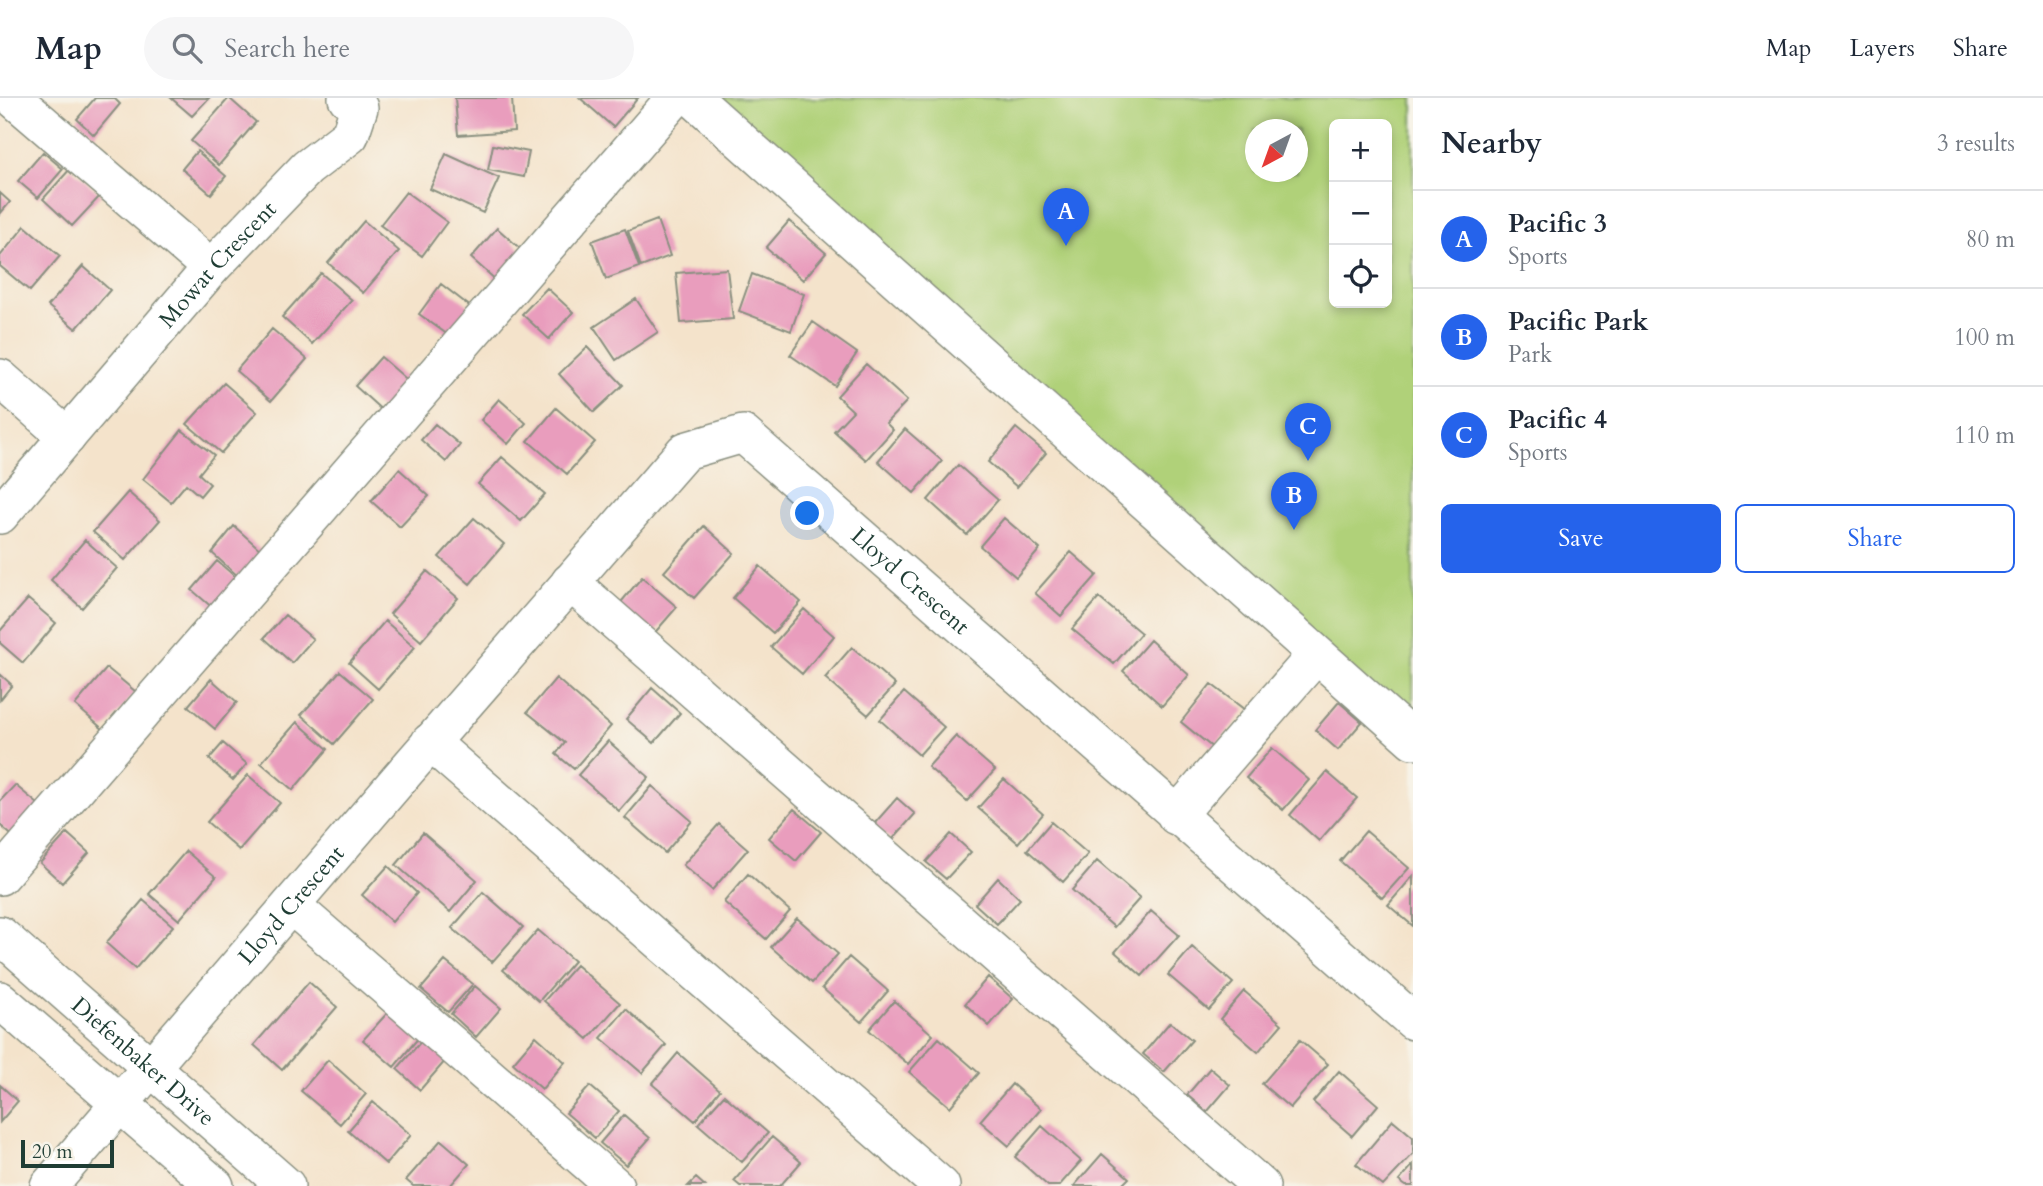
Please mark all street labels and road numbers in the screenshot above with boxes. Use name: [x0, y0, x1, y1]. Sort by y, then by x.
street label: Mowat Crescent: [152, 194, 283, 334]
street label: Lloyd Crescent: [844, 521, 976, 642]
street label: Lloyd Crescent: [231, 839, 351, 971]
street label: Diefenbaker Drive: [65, 990, 222, 1133]

